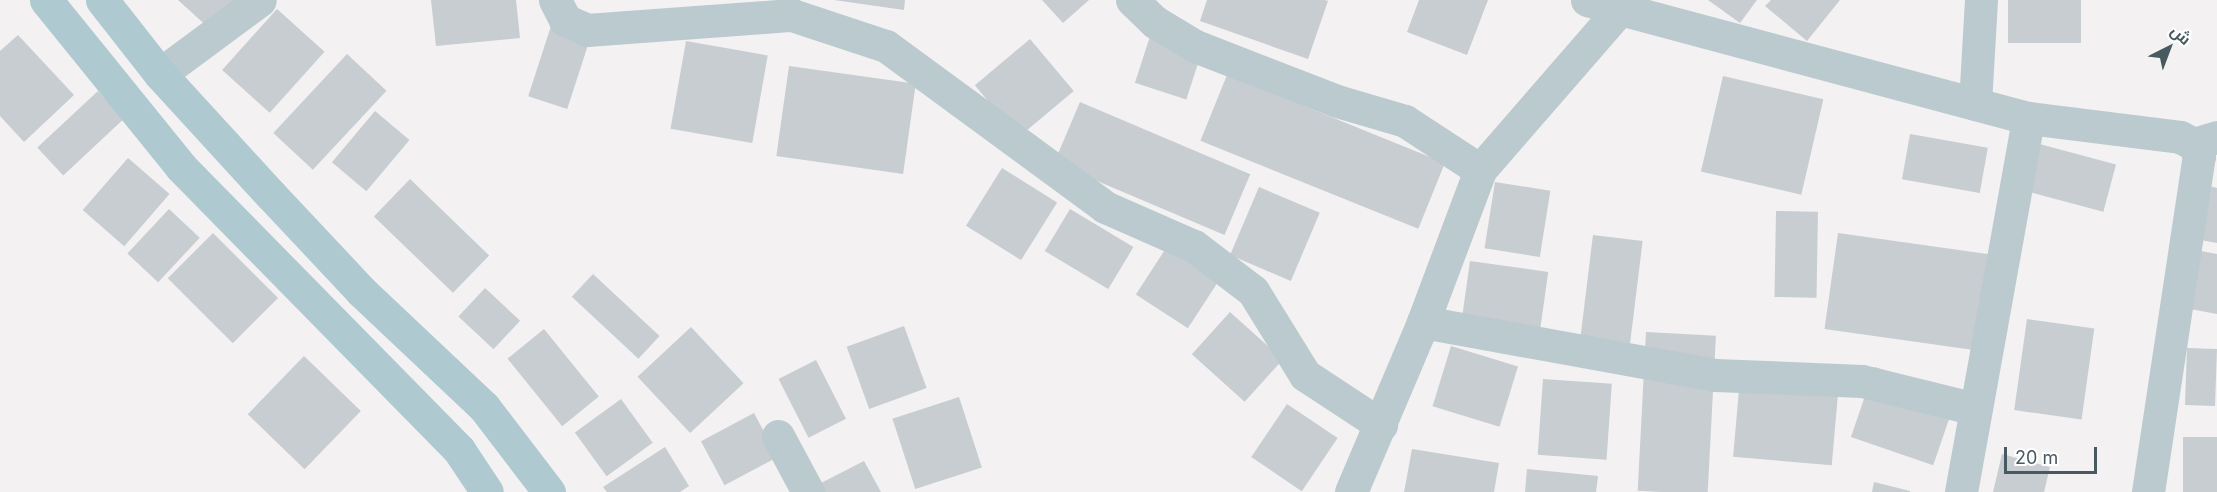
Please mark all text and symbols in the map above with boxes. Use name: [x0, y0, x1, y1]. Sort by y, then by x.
north arrow: [2139, 18, 2199, 78]
text: ش: [2167, 20, 2195, 49]
scale bar: [2007, 435, 2100, 473]
text: 20 m: [2015, 447, 2058, 468]

